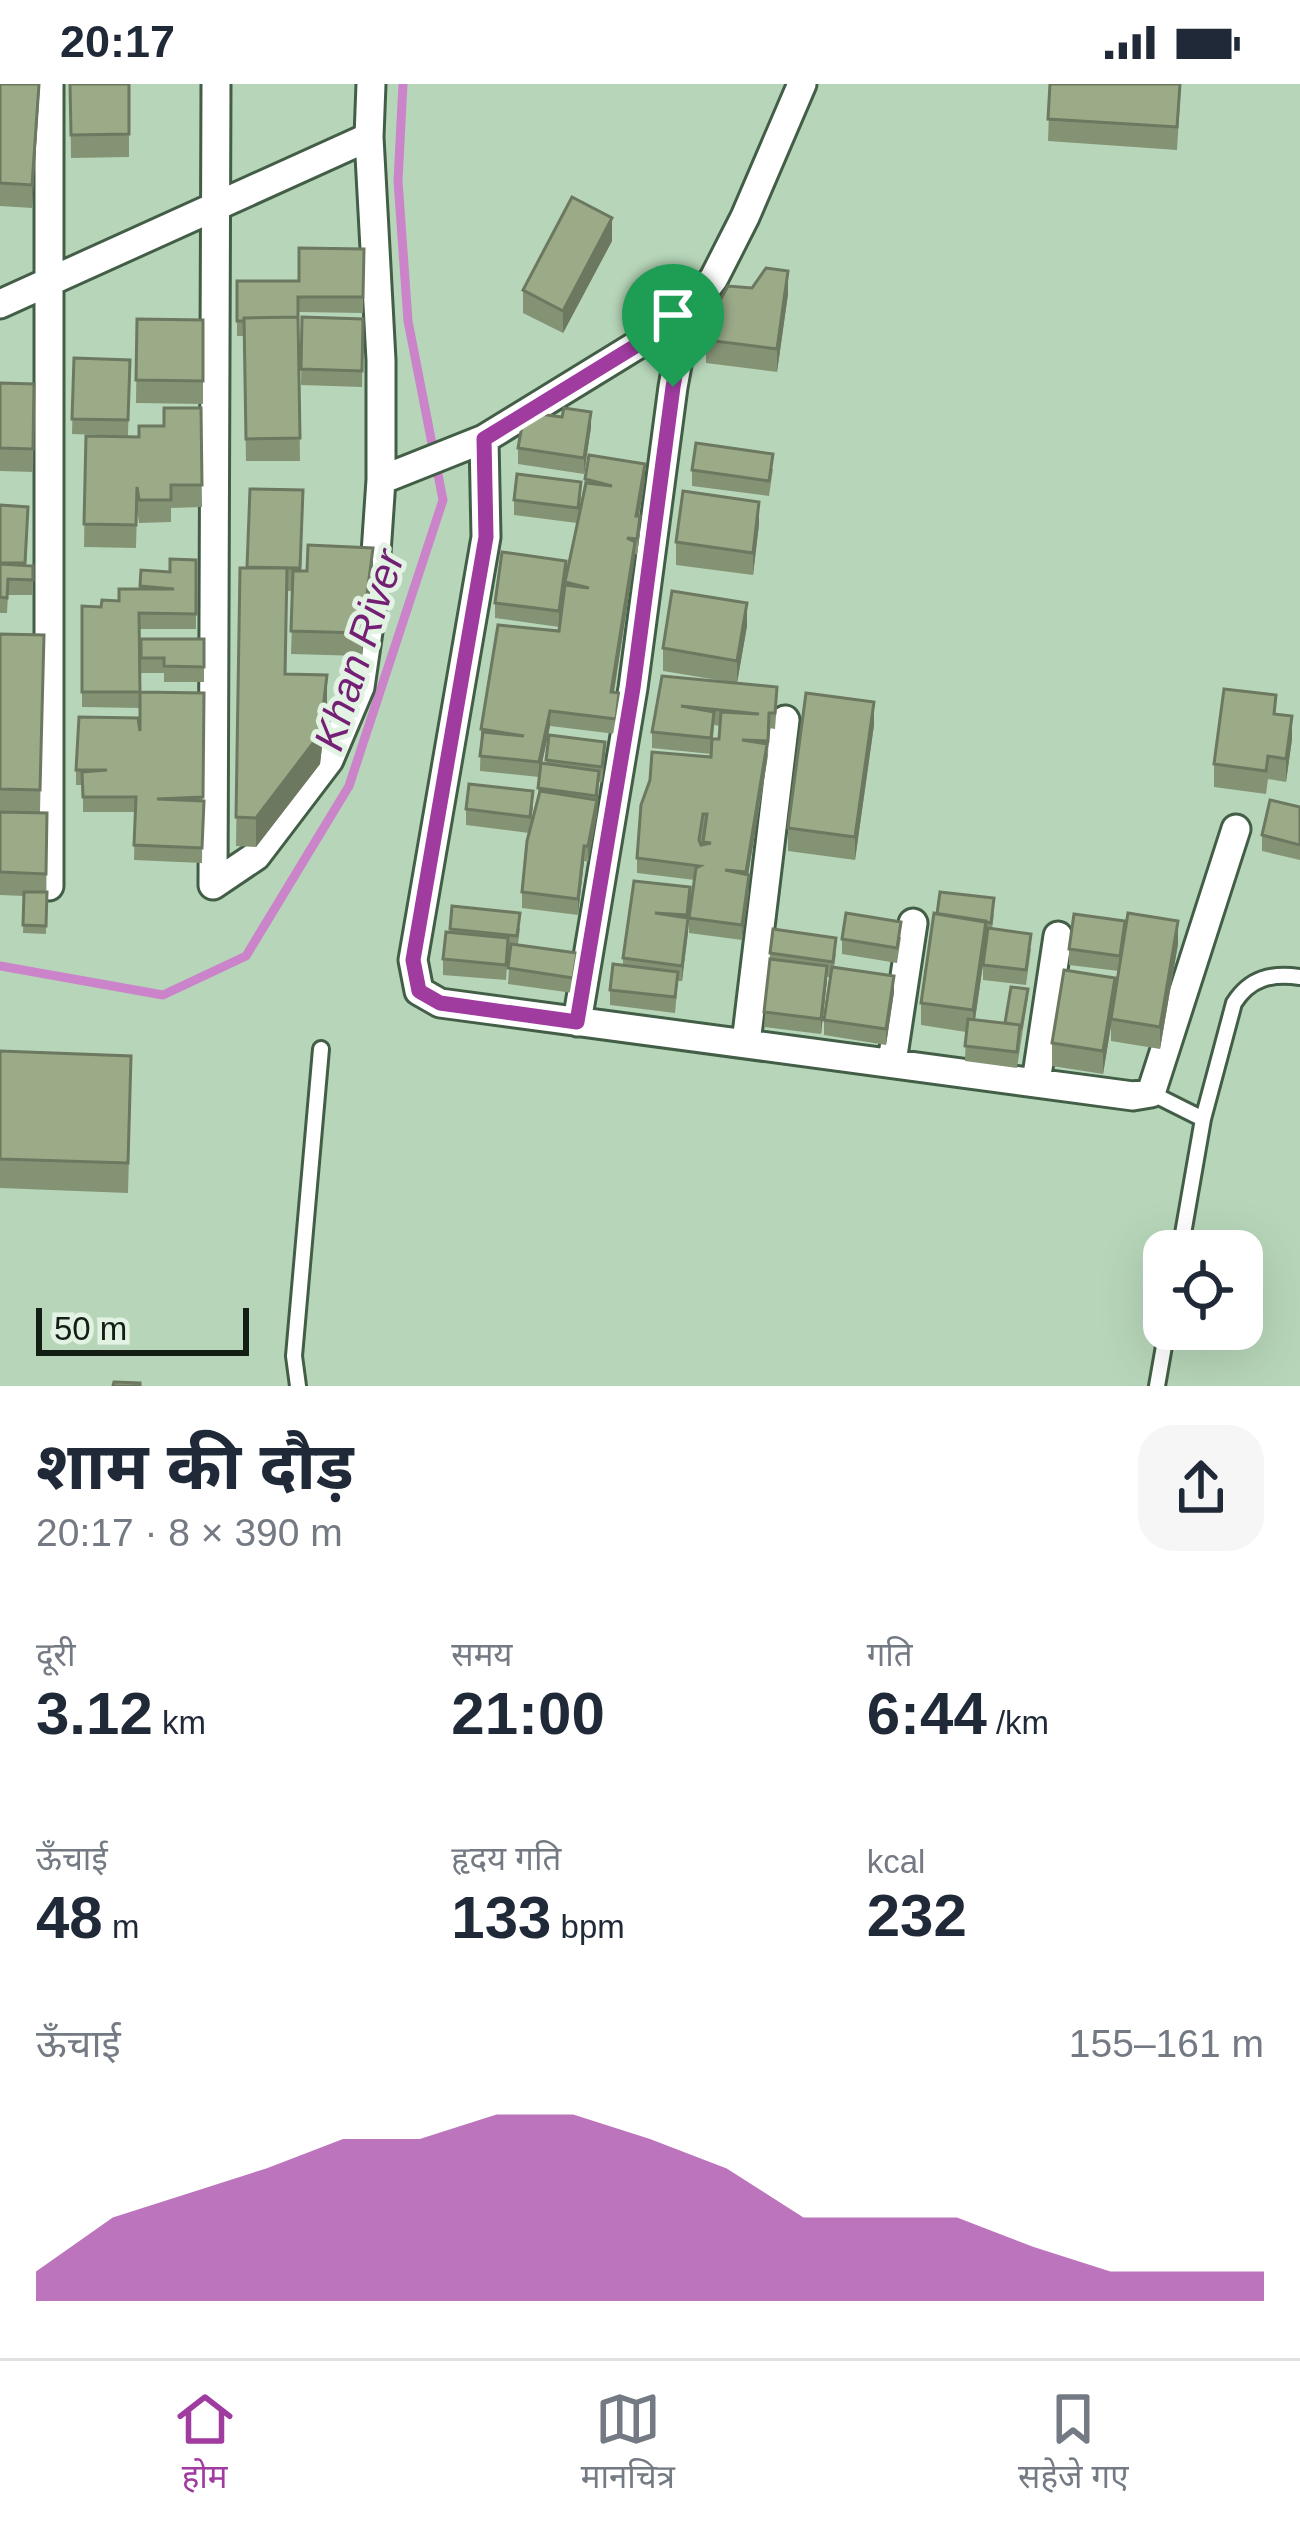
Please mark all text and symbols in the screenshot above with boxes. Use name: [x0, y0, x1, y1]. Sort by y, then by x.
text: 20:17: [60, 16, 175, 67]
pin: [622, 264, 724, 387]
icon: arrive: [640, 282, 706, 348]
water label: Khan River: [305, 542, 414, 756]
map controls: [1143, 1230, 1263, 1350]
button: locate: [1143, 1230, 1263, 1350]
scale bar: [36, 1302, 249, 1355]
text: 50 m: [54, 1310, 127, 1347]
button: share: [1138, 1425, 1264, 1551]
text: शाम की दौड़: [36, 1429, 354, 1503]
text: 20:17 · 8 × 390 m: [36, 1511, 343, 1554]
text: दूरी: [36, 1636, 76, 1673]
text: समय: [451, 1636, 513, 1673]
text: गति: [867, 1636, 913, 1673]
text: 3.12: [36, 1680, 153, 1747]
text: 21:00: [451, 1680, 605, 1747]
text: 6:44: [867, 1680, 987, 1747]
text: km: [153, 1704, 206, 1741]
text: /km: [987, 1704, 1049, 1741]
text: ऊँचाई: [36, 1840, 108, 1877]
text: हृदय गति: [451, 1840, 561, 1877]
text: kcal: [867, 1843, 925, 1880]
text: 232: [867, 1882, 967, 1949]
text: 48: [36, 1884, 103, 1951]
text: 133: [451, 1884, 551, 1951]
text: m: [103, 1908, 139, 1945]
text: bpm: [551, 1908, 625, 1945]
text: ऊँचाई: [36, 2022, 121, 2065]
text: 155–161 m: [1069, 2022, 1264, 2065]
tab: होम: [172, 2386, 238, 2501]
tab: मानचित्र: [581, 2386, 675, 2501]
tab: सहेजे गए: [1018, 2386, 1128, 2501]

